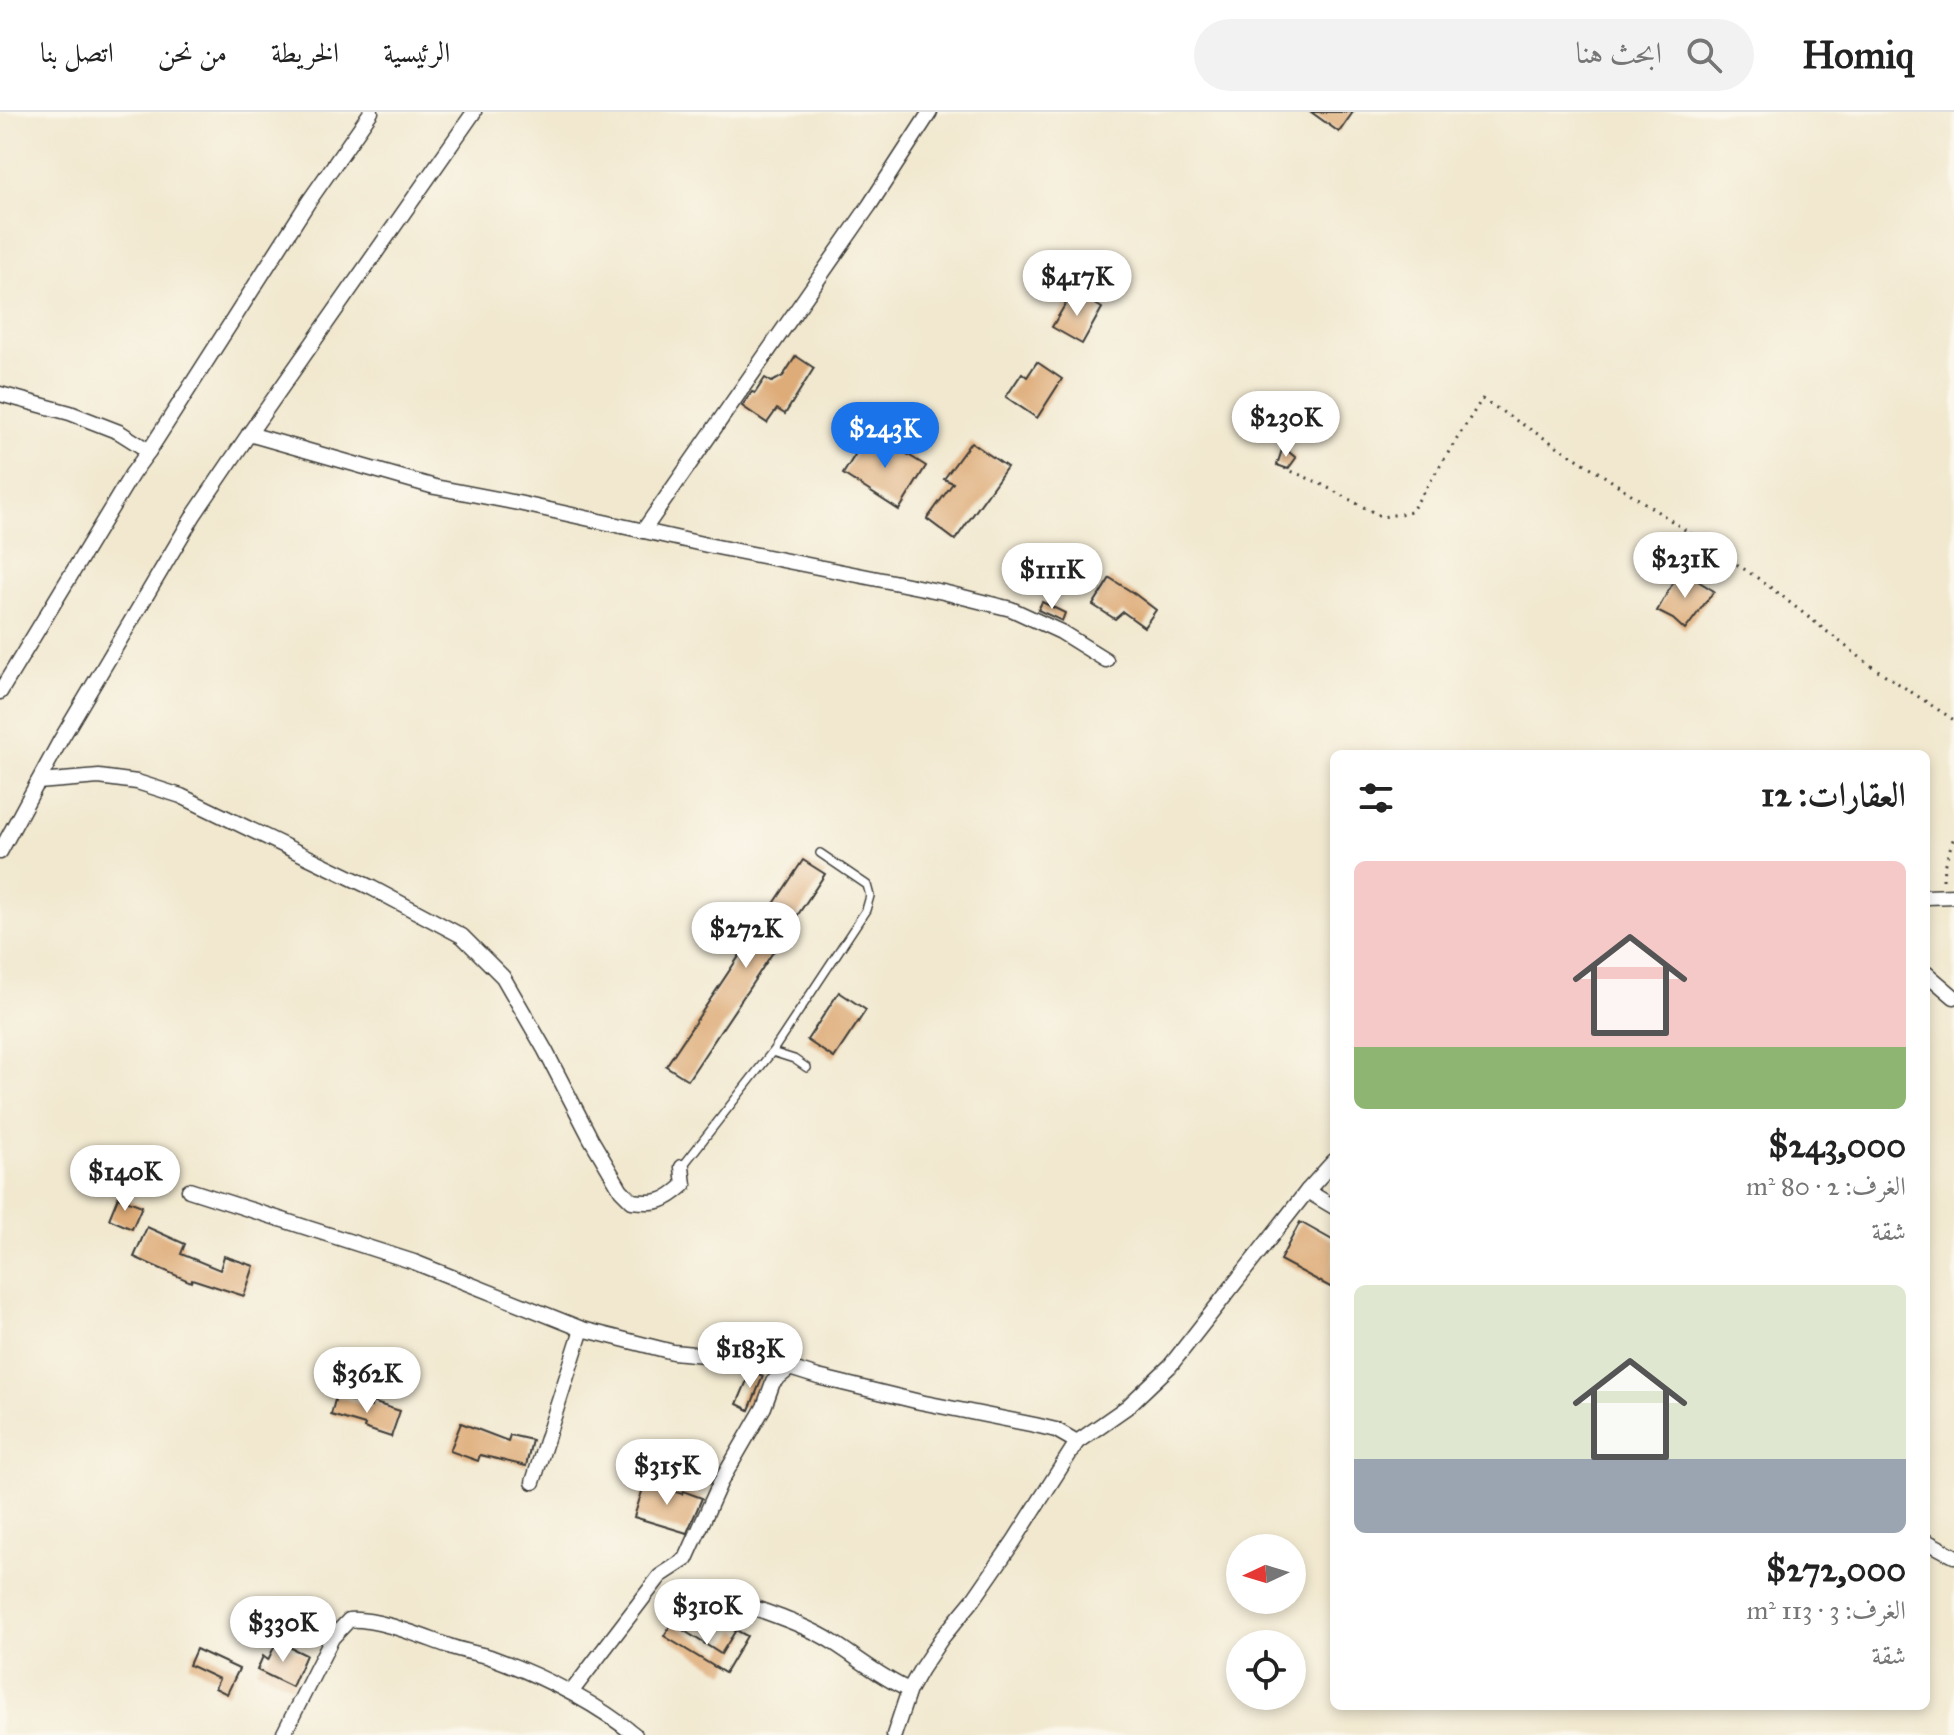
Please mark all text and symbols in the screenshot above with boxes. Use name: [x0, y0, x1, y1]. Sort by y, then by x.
search box: [1194, 19, 1754, 91]
text: Homiq: [1802, 32, 1914, 78]
icon: search: [1682, 33, 1726, 77]
text: اتصل بنا: [40, 35, 114, 70]
text: من نحن: [158, 35, 227, 70]
text: الخريطة: [271, 35, 339, 70]
text: الرئيسية: [383, 35, 450, 70]
text: ابحث هنا: [1575, 35, 1662, 71]
pin: $417K: [1021, 250, 1133, 318]
text: $417K: [1041, 260, 1113, 292]
pin: $230K: [1230, 391, 1342, 459]
text: $230K: [1250, 401, 1322, 433]
pin: $243K: [829, 402, 941, 470]
text: $243K: [849, 412, 921, 444]
pin: $231K: [1629, 532, 1741, 600]
text: $231K: [1651, 542, 1719, 574]
pin: $111K: [996, 543, 1108, 611]
text: $111K: [1020, 553, 1084, 585]
text: العقارات: 12: [1761, 774, 1906, 815]
icon: filters: [1354, 776, 1398, 820]
pin: $272K: [690, 902, 802, 970]
text: $272K: [710, 912, 782, 944]
icon: home: [1558, 913, 1702, 1057]
text: $243,000: [1768, 1125, 1906, 1166]
pin: $140K: [69, 1145, 181, 1213]
text: $140K: [88, 1155, 162, 1187]
text: الغرف: 2 · 80 m²: [1746, 1170, 1906, 1202]
text: شقة: [1872, 1215, 1906, 1247]
pin: $183K: [694, 1322, 806, 1390]
text: $183K: [716, 1332, 784, 1364]
icon: home: [1558, 1337, 1702, 1481]
pin: $362K: [311, 1347, 423, 1415]
text: $362K: [332, 1357, 402, 1389]
pin: $315K: [611, 1439, 723, 1507]
text: $315K: [634, 1449, 700, 1481]
north arrow: [1226, 1534, 1306, 1614]
map controls: [1226, 1534, 1306, 1710]
text: $272,000: [1766, 1549, 1906, 1590]
pin: $310K: [651, 1579, 763, 1647]
text: $310K: [672, 1589, 742, 1621]
text: الغرف: 3 · 113 m²: [1746, 1594, 1906, 1626]
pin: $330K: [227, 1596, 339, 1664]
text: $330K: [248, 1606, 318, 1638]
button: locate: [1226, 1630, 1306, 1710]
text: شقة: [1872, 1639, 1906, 1671]

